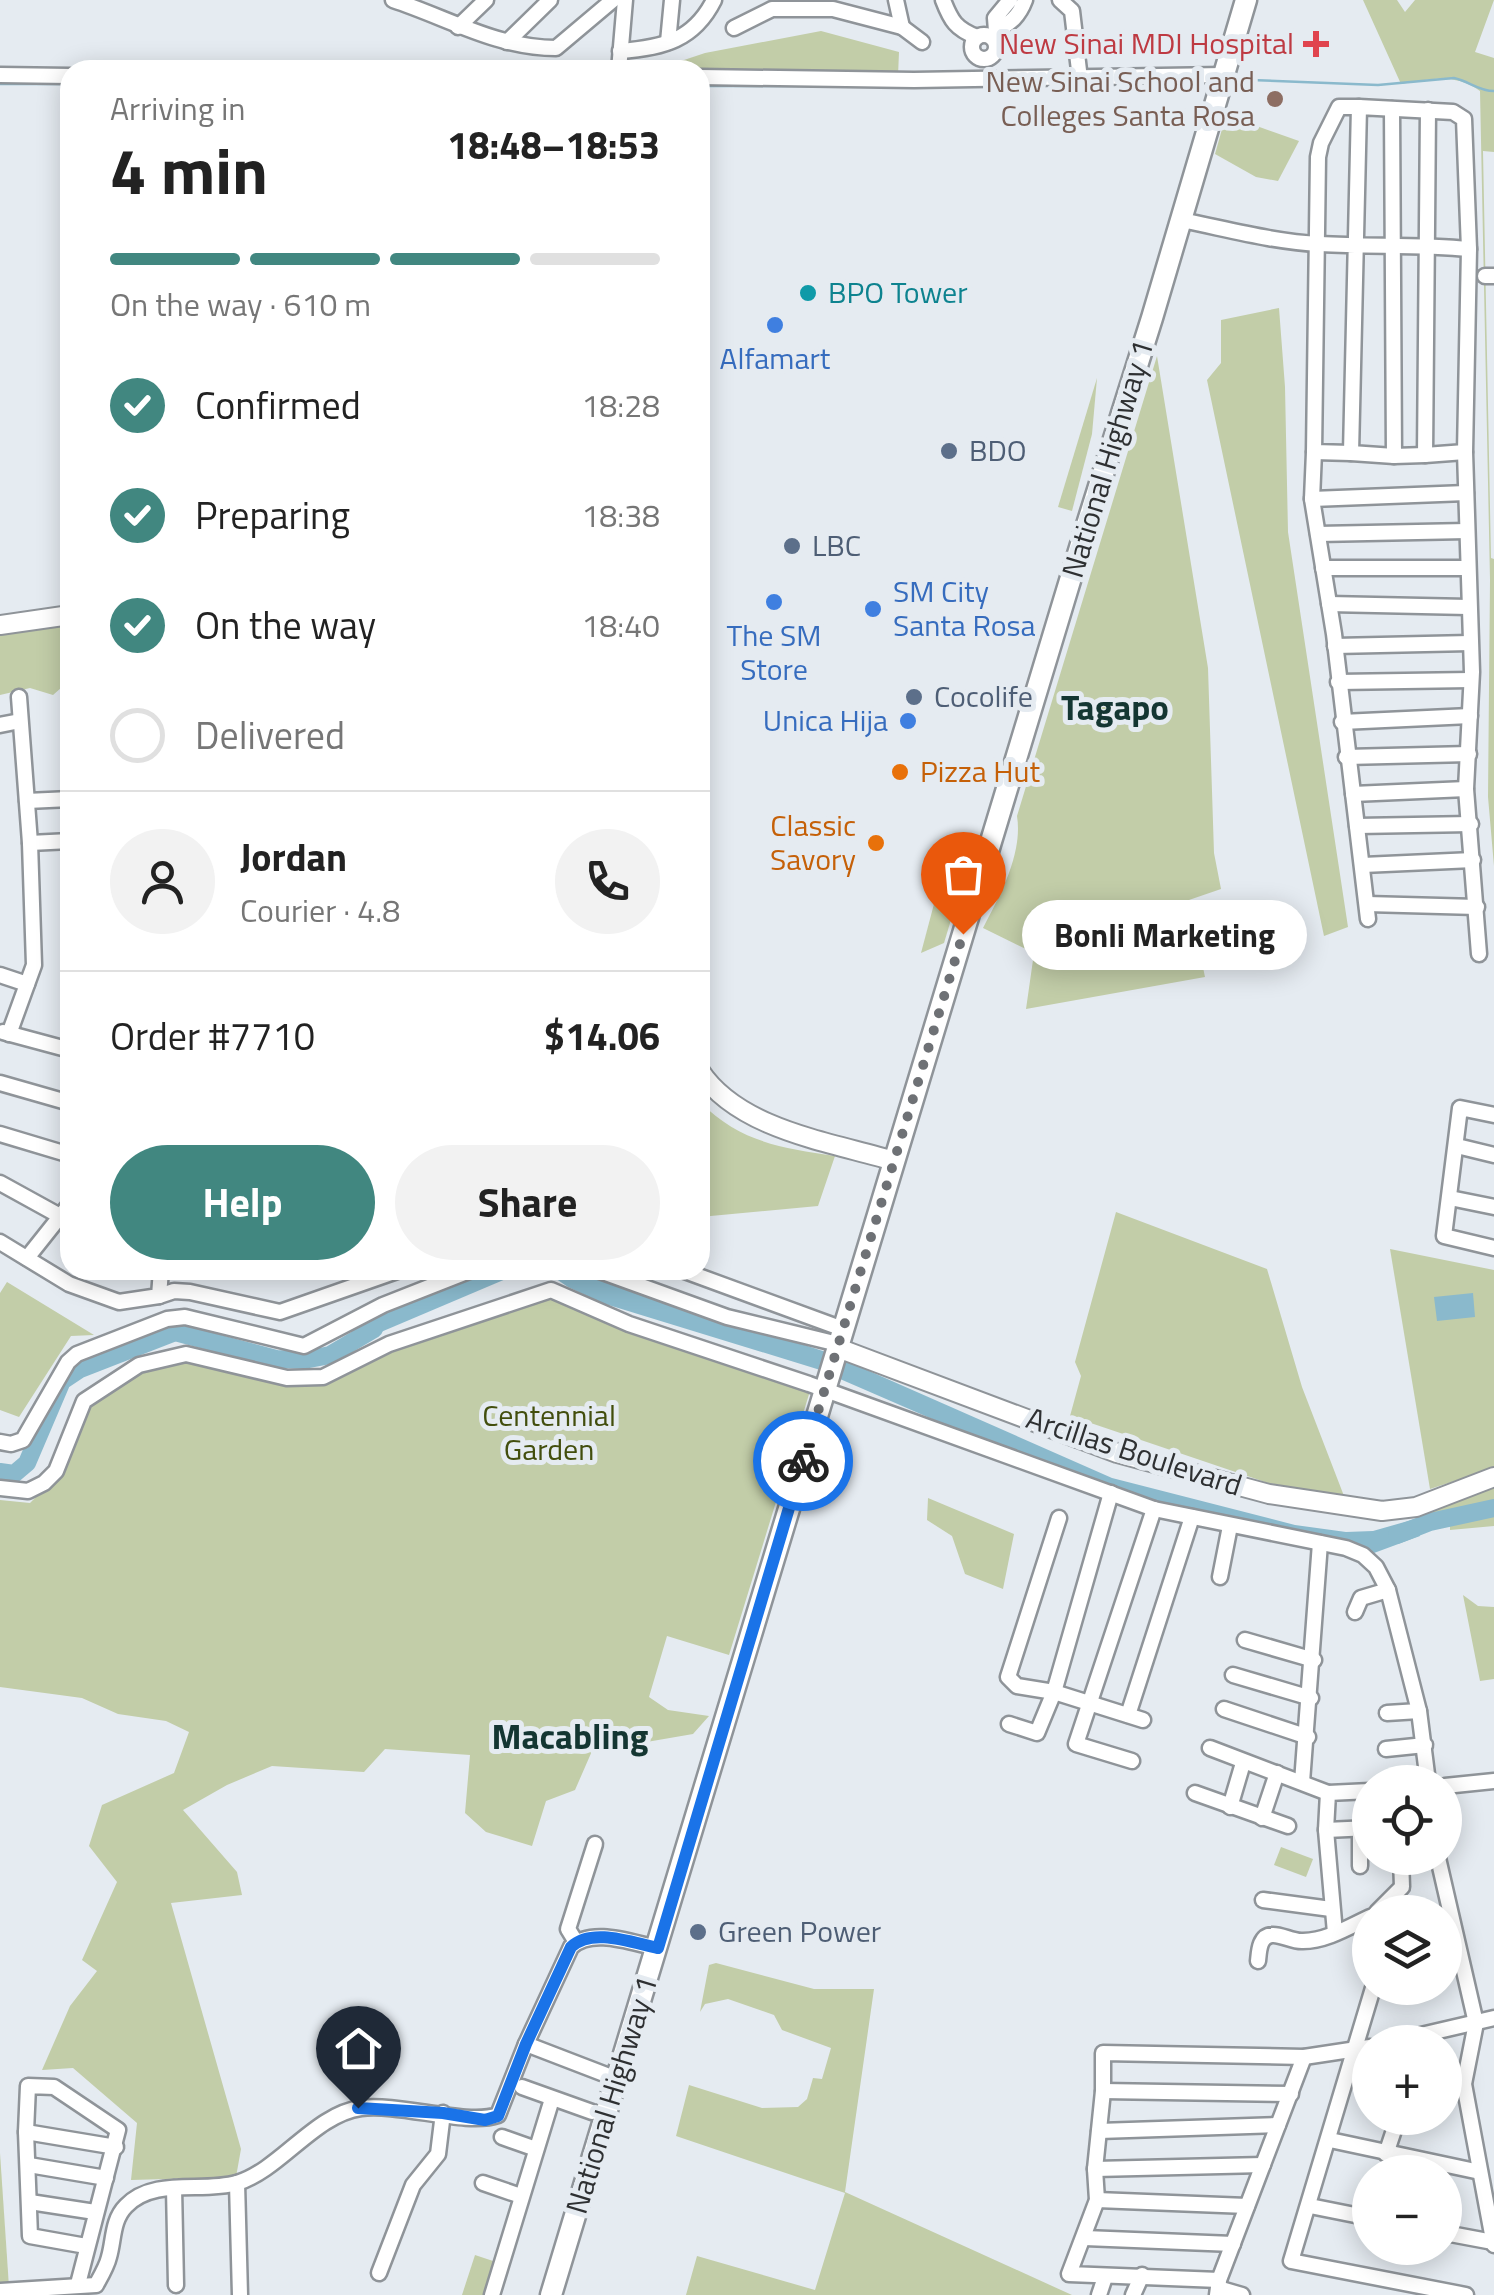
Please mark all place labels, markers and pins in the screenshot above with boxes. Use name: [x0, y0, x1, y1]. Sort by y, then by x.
place label: New Sinai MDI Hospital: [999, 20, 1294, 66]
marker: New Sinai MDI Hospital: [1303, 31, 1329, 57]
place label: New Sinai School and Colleges Santa Rosa: [986, 58, 1255, 138]
marker: New Sinai School and Colleges Santa Rosa: [1264, 88, 1286, 110]
place label: BPO Tower: [828, 269, 968, 315]
marker: BPO Tower: [797, 282, 819, 304]
marker: Alfamart: [764, 314, 786, 336]
place label: Alfamart: [720, 335, 831, 381]
place label: BDO: [969, 427, 1027, 473]
marker: BDO: [938, 440, 960, 462]
place label: LBC: [812, 522, 861, 568]
marker: LBC: [781, 535, 803, 557]
place label: SM City Santa Rosa: [893, 568, 1036, 648]
marker: The SM Store: [763, 591, 785, 613]
marker: SM City Santa Rosa: [862, 598, 884, 620]
place label: The SM Store: [726, 612, 822, 692]
place label: Cocolife: [934, 673, 1033, 719]
marker: Cocolife: [903, 686, 925, 708]
place label: Unica Hija: [763, 697, 888, 743]
marker: Unica Hija: [897, 710, 919, 732]
place label: Pizza Hut: [920, 748, 1040, 794]
marker: Pizza Hut: [889, 761, 911, 783]
place label: Classic Savory: [770, 802, 856, 882]
marker: Classic Savory: [865, 832, 887, 854]
pin: [921, 832, 1006, 935]
callout: Bonli Marketing: [1023, 899, 1308, 969]
place label: Green Power: [718, 1908, 881, 1954]
marker: Green Power: [687, 1921, 709, 1943]
pin: [316, 2006, 401, 2109]

